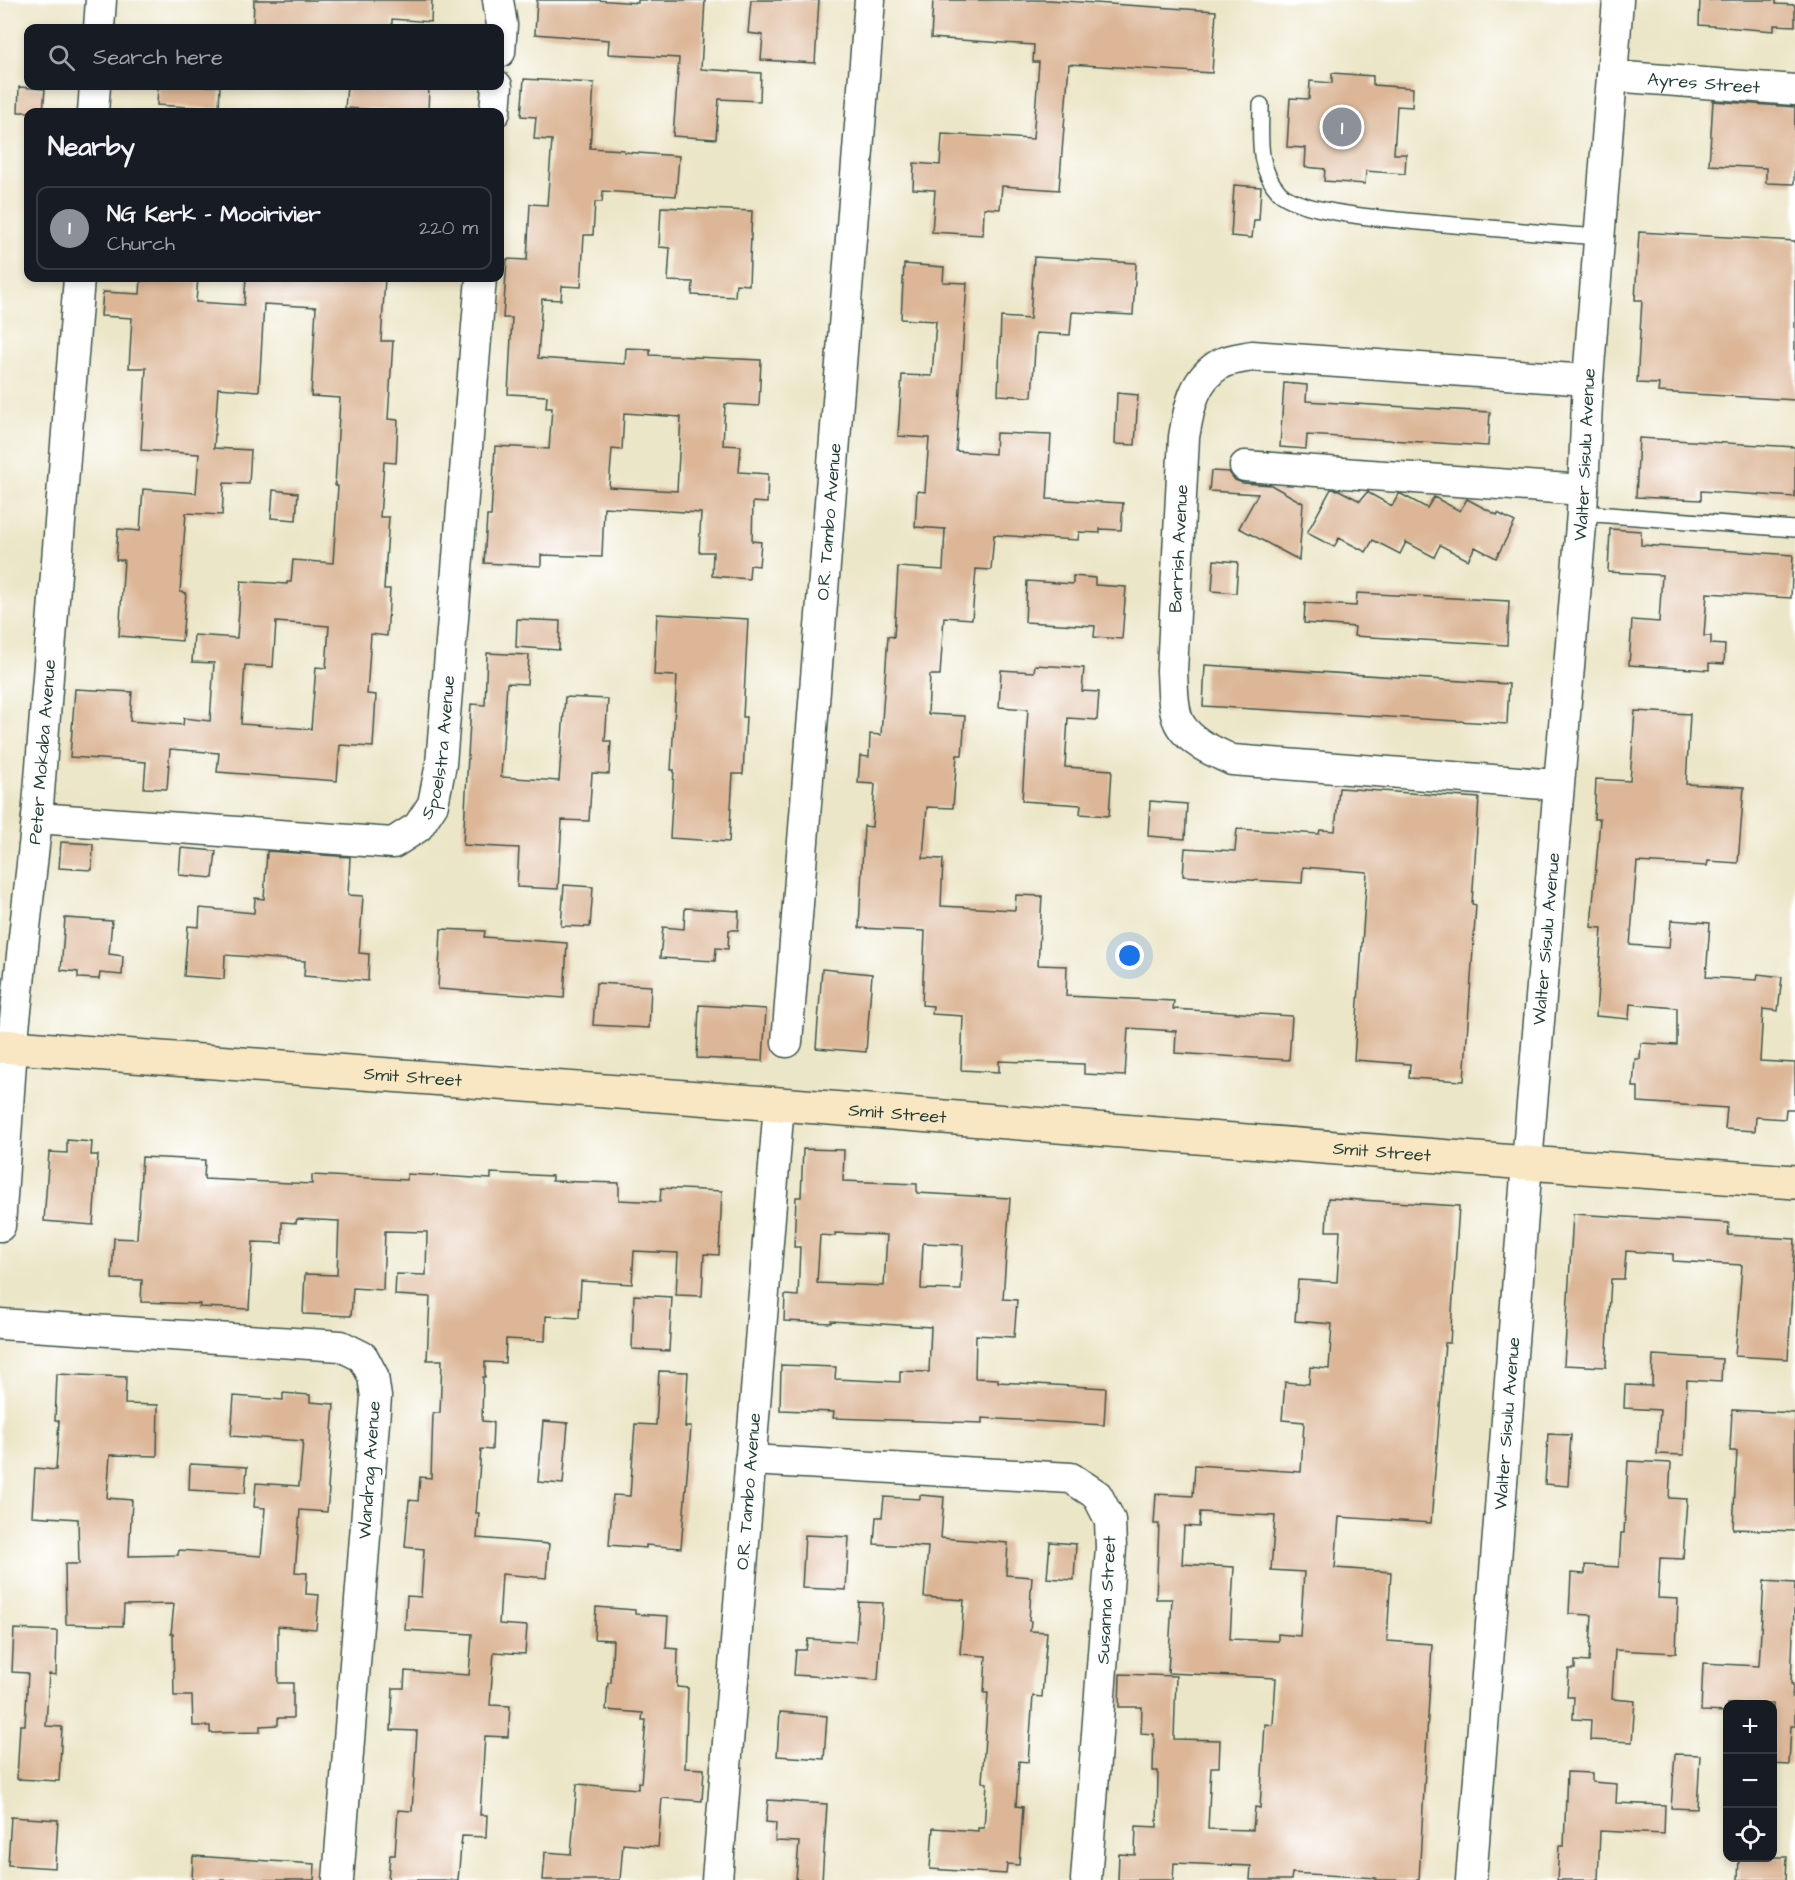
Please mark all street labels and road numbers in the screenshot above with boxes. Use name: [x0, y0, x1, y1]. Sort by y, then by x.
street label: Ayres Street: [1646, 67, 1762, 100]
street label: Walter Sisulu Avenue: [1568, 367, 1602, 542]
street label: O.R. Tambo Avenue: [810, 442, 848, 601]
street label: Barrish Avenue: [1163, 484, 1195, 613]
street label: Peter Mokaba Avenue: [22, 658, 62, 846]
street label: Spoelstra Avenue: [414, 674, 461, 824]
street label: Walter Sisulu Avenue: [1527, 851, 1566, 1026]
street label: Smit Street: [363, 1061, 464, 1093]
street label: Smit Street: [847, 1098, 948, 1130]
street label: Smit Street: [1332, 1136, 1433, 1168]
street label: Walter Sisulu Avenue: [1488, 1336, 1526, 1511]
street label: Wandrag Avenue: [352, 1400, 388, 1540]
street label: O.R. Tambo Avenue: [730, 1412, 767, 1571]
street label: Susanna Street: [1091, 1534, 1122, 1665]

